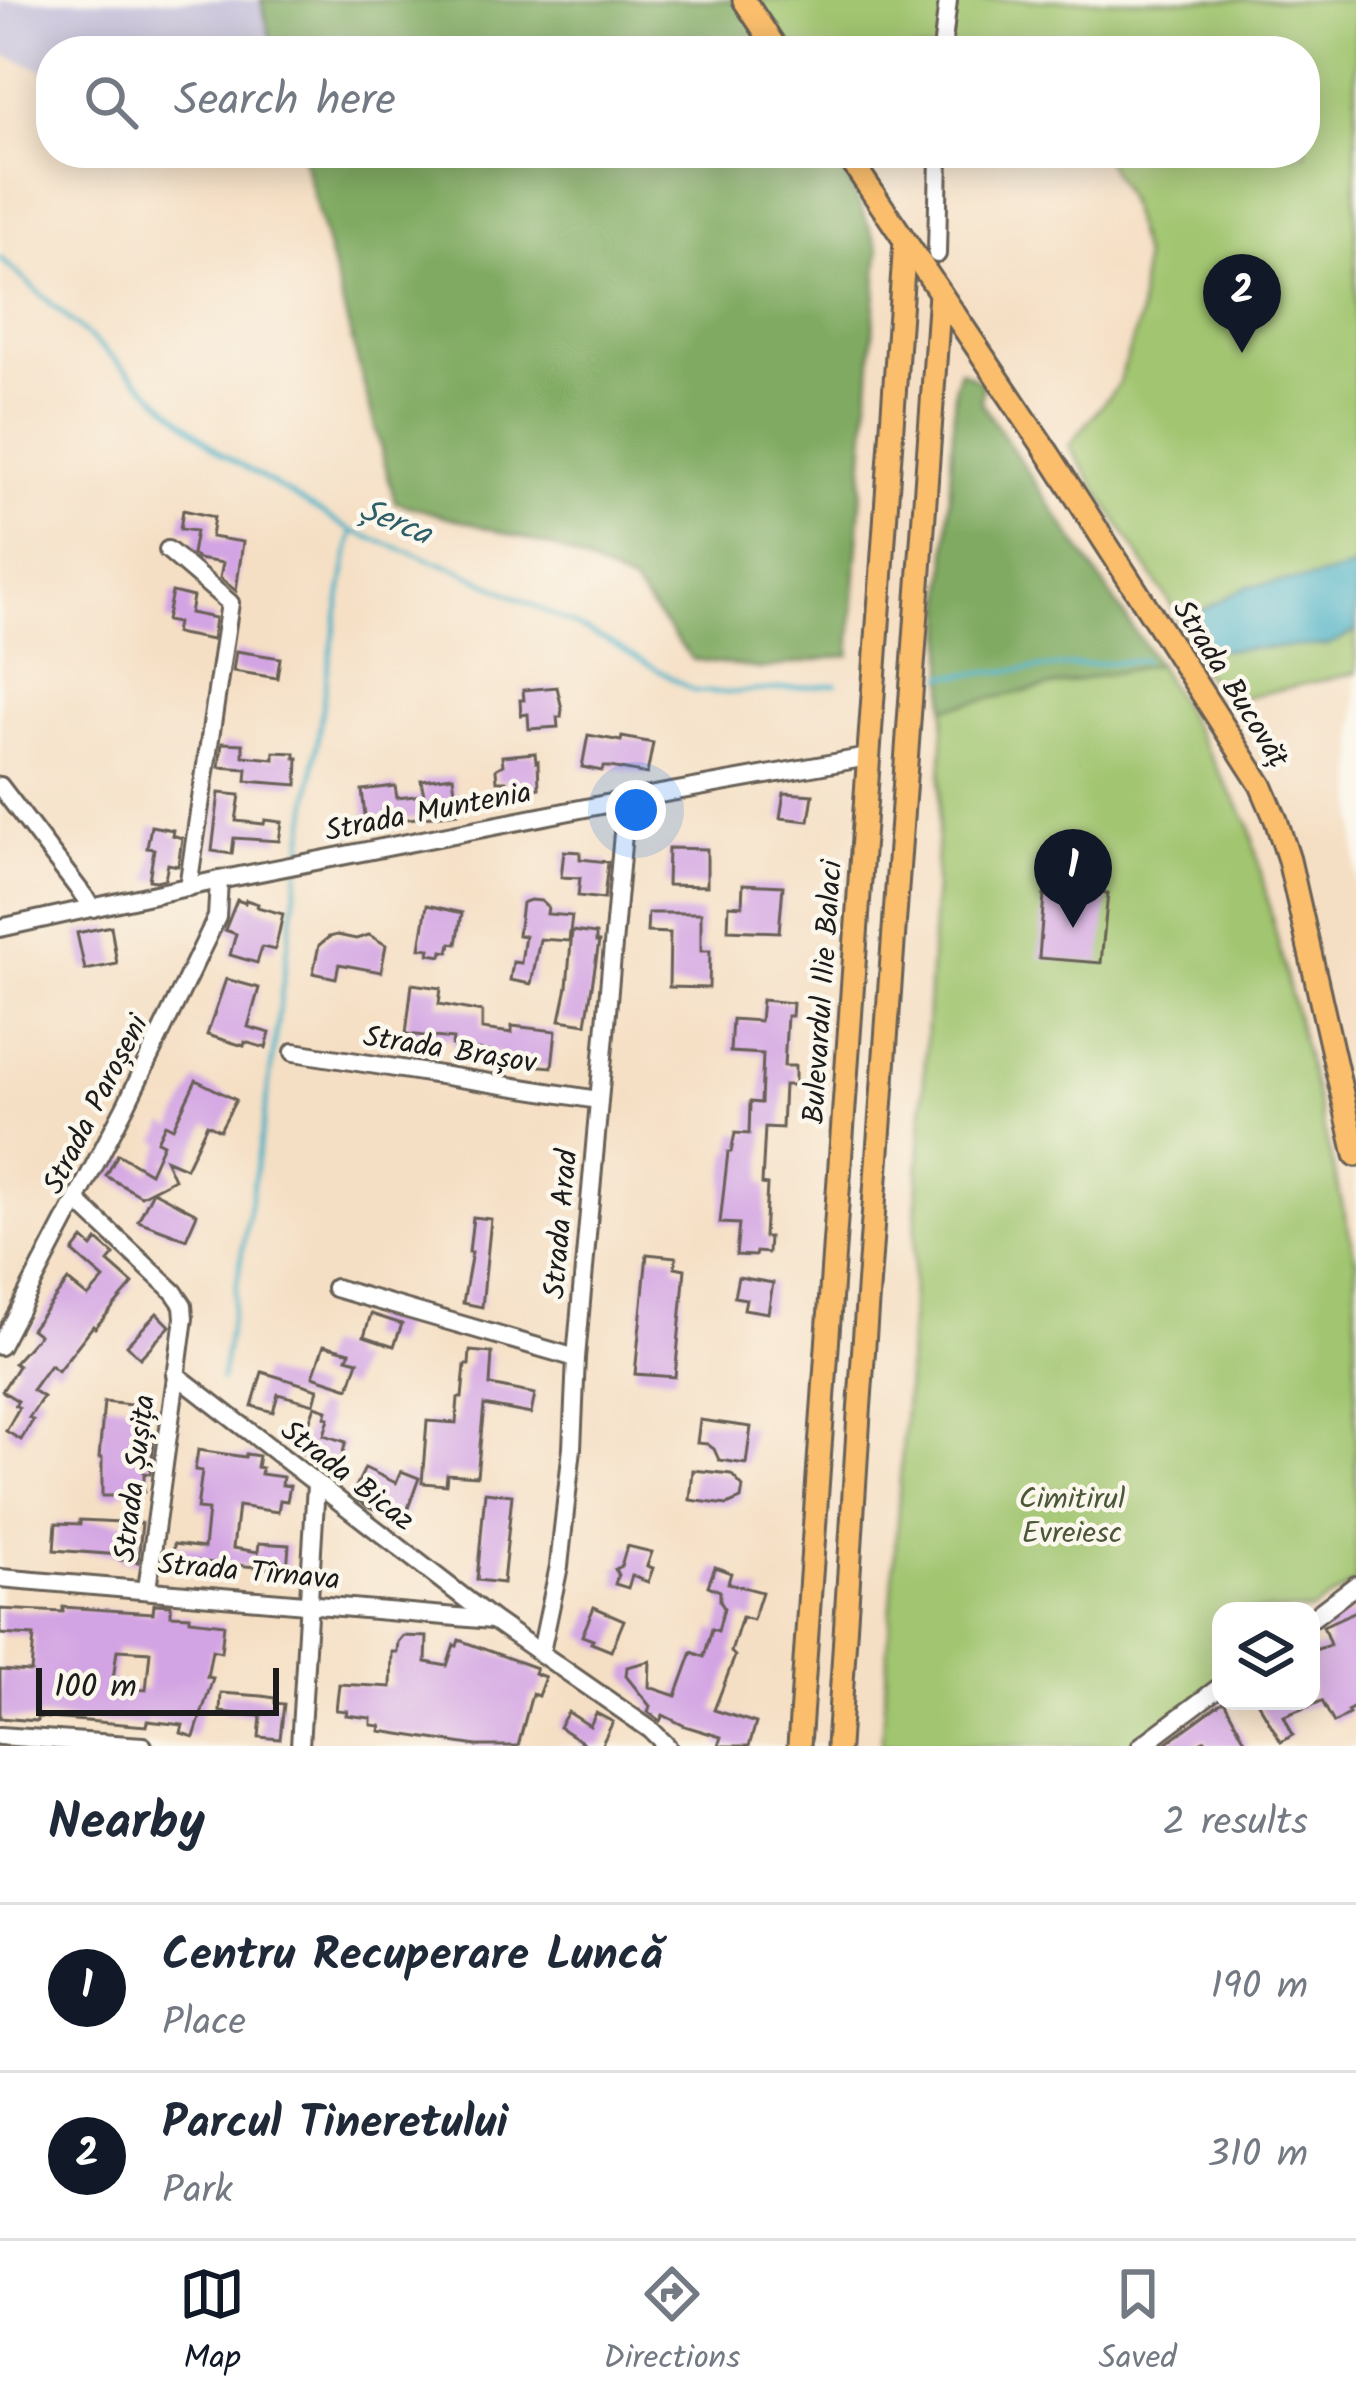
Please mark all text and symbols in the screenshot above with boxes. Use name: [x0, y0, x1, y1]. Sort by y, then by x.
search box: [36, 36, 1320, 168]
text: Search here: [174, 66, 396, 138]
icon: search: [78, 69, 144, 135]
pin: 2: [1203, 254, 1281, 353]
water label: Șerca: [351, 485, 441, 563]
street label: Strada Bucovăț: [1158, 590, 1301, 779]
street label: Strada Muntenia: [321, 769, 536, 856]
your location: [606, 780, 666, 840]
pin: 1: [1034, 829, 1112, 928]
street label: Bulevardul Ilie Balaci: [791, 857, 857, 1126]
street label: Strada Paroșeni: [31, 1005, 163, 1203]
street label: Strada Brașov: [360, 1014, 540, 1088]
street label: Strada Arad: [532, 1146, 593, 1301]
street label: Strada Șușița: [102, 1392, 170, 1565]
street label: Strada Bicaz: [269, 1409, 424, 1545]
park label: Cimitirul Evreiesc: [1019, 1476, 1125, 1558]
street label: Strada Tîrnava: [156, 1541, 342, 1605]
map controls: [1212, 1602, 1320, 1710]
button: layers: [1212, 1602, 1320, 1710]
scale bar: [36, 1662, 279, 1715]
text: 100 m: [54, 1662, 137, 1715]
text: Nearby: [48, 1784, 205, 1865]
text: 2 results: [1163, 1793, 1308, 1855]
text: Centru Recuperare Luncă: [162, 1921, 663, 1993]
text: 1: [81, 1957, 93, 2019]
text: 190 m: [1211, 1957, 1308, 2019]
text: Place: [162, 1993, 246, 2055]
text: Parcul Tineretului: [162, 2089, 508, 2161]
text: 2: [76, 2125, 98, 2187]
text: 310 m: [1207, 2125, 1308, 2187]
text: Park: [162, 2161, 233, 2223]
tab: Map: [179, 2261, 245, 2386]
tab: Directions: [603, 2261, 740, 2386]
tab: Saved: [1099, 2261, 1177, 2386]

